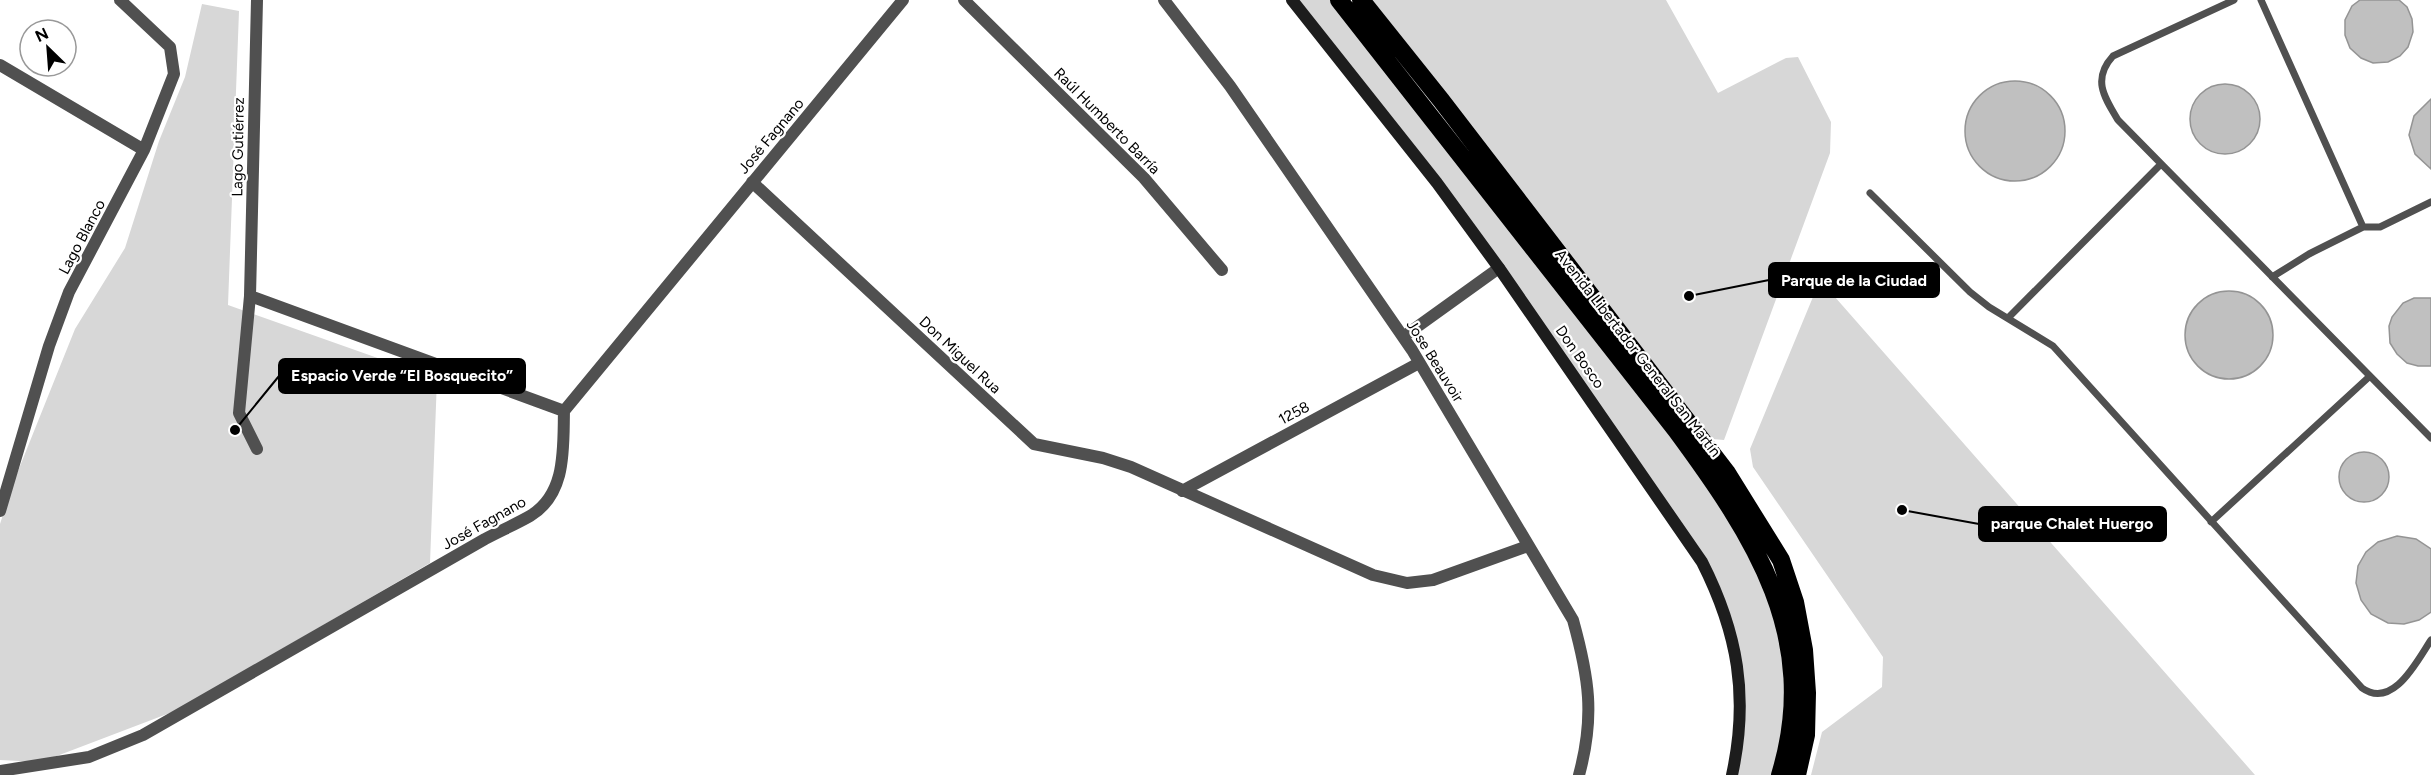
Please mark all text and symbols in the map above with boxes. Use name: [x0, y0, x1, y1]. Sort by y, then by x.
north arrow: [18, 18, 78, 78]
text: N: [32, 24, 51, 46]
street label: Raúl Humberto Barría: [1050, 64, 1164, 178]
street label: José Fagnano: [734, 94, 808, 177]
street label: Lago Gutiérrez: [228, 97, 248, 197]
street label: Lago Blanco: [55, 196, 109, 277]
street label: Avenida Libertador General San Martín: [1551, 246, 1725, 460]
callout: Parque de la Ciudad: [1769, 263, 1939, 297]
text: Parque de la Ciudad: [1781, 271, 1927, 290]
street label: Don Miguel Rua: [915, 313, 1005, 397]
street label: Jose Beauvoir: [1403, 317, 1467, 405]
street label: Don Bosco: [1552, 322, 1608, 392]
callout: Espacio Verde “El Bosquecito”: [279, 359, 525, 393]
text: Espacio Verde “El Bosquecito”: [291, 366, 513, 385]
street label: 1258: [1275, 397, 1313, 429]
street label: José Fagnano: [439, 492, 529, 553]
callout: parque Chalet Huergo: [1979, 507, 2166, 541]
text: parque Chalet Huergo: [1991, 514, 2153, 533]

